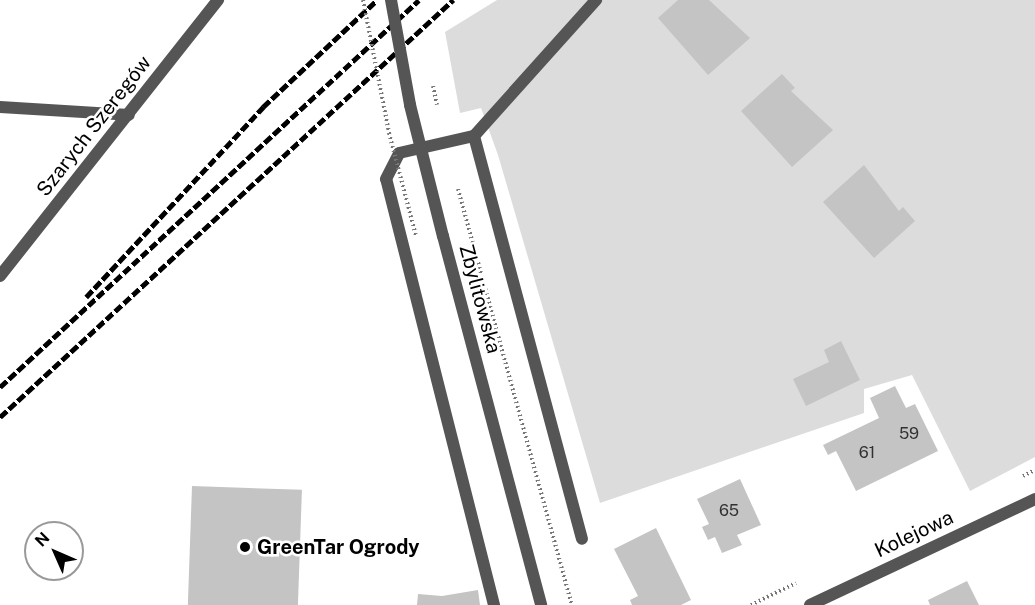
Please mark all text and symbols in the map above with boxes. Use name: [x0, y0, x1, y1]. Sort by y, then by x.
street label: Szarych Szeregów: [32, 51, 156, 201]
street label: Zbylitowska: [454, 242, 506, 356]
house number: 59: [899, 424, 919, 444]
house number: 61: [859, 443, 875, 463]
house number: 65: [719, 501, 739, 521]
street label: Kolejowa: [871, 505, 957, 563]
north arrow: [24, 521, 84, 581]
text: N: [31, 528, 53, 550]
place label: GreenTar Ogrody: [257, 535, 420, 559]
marker: GreenTar Ogrody: [238, 540, 252, 554]

